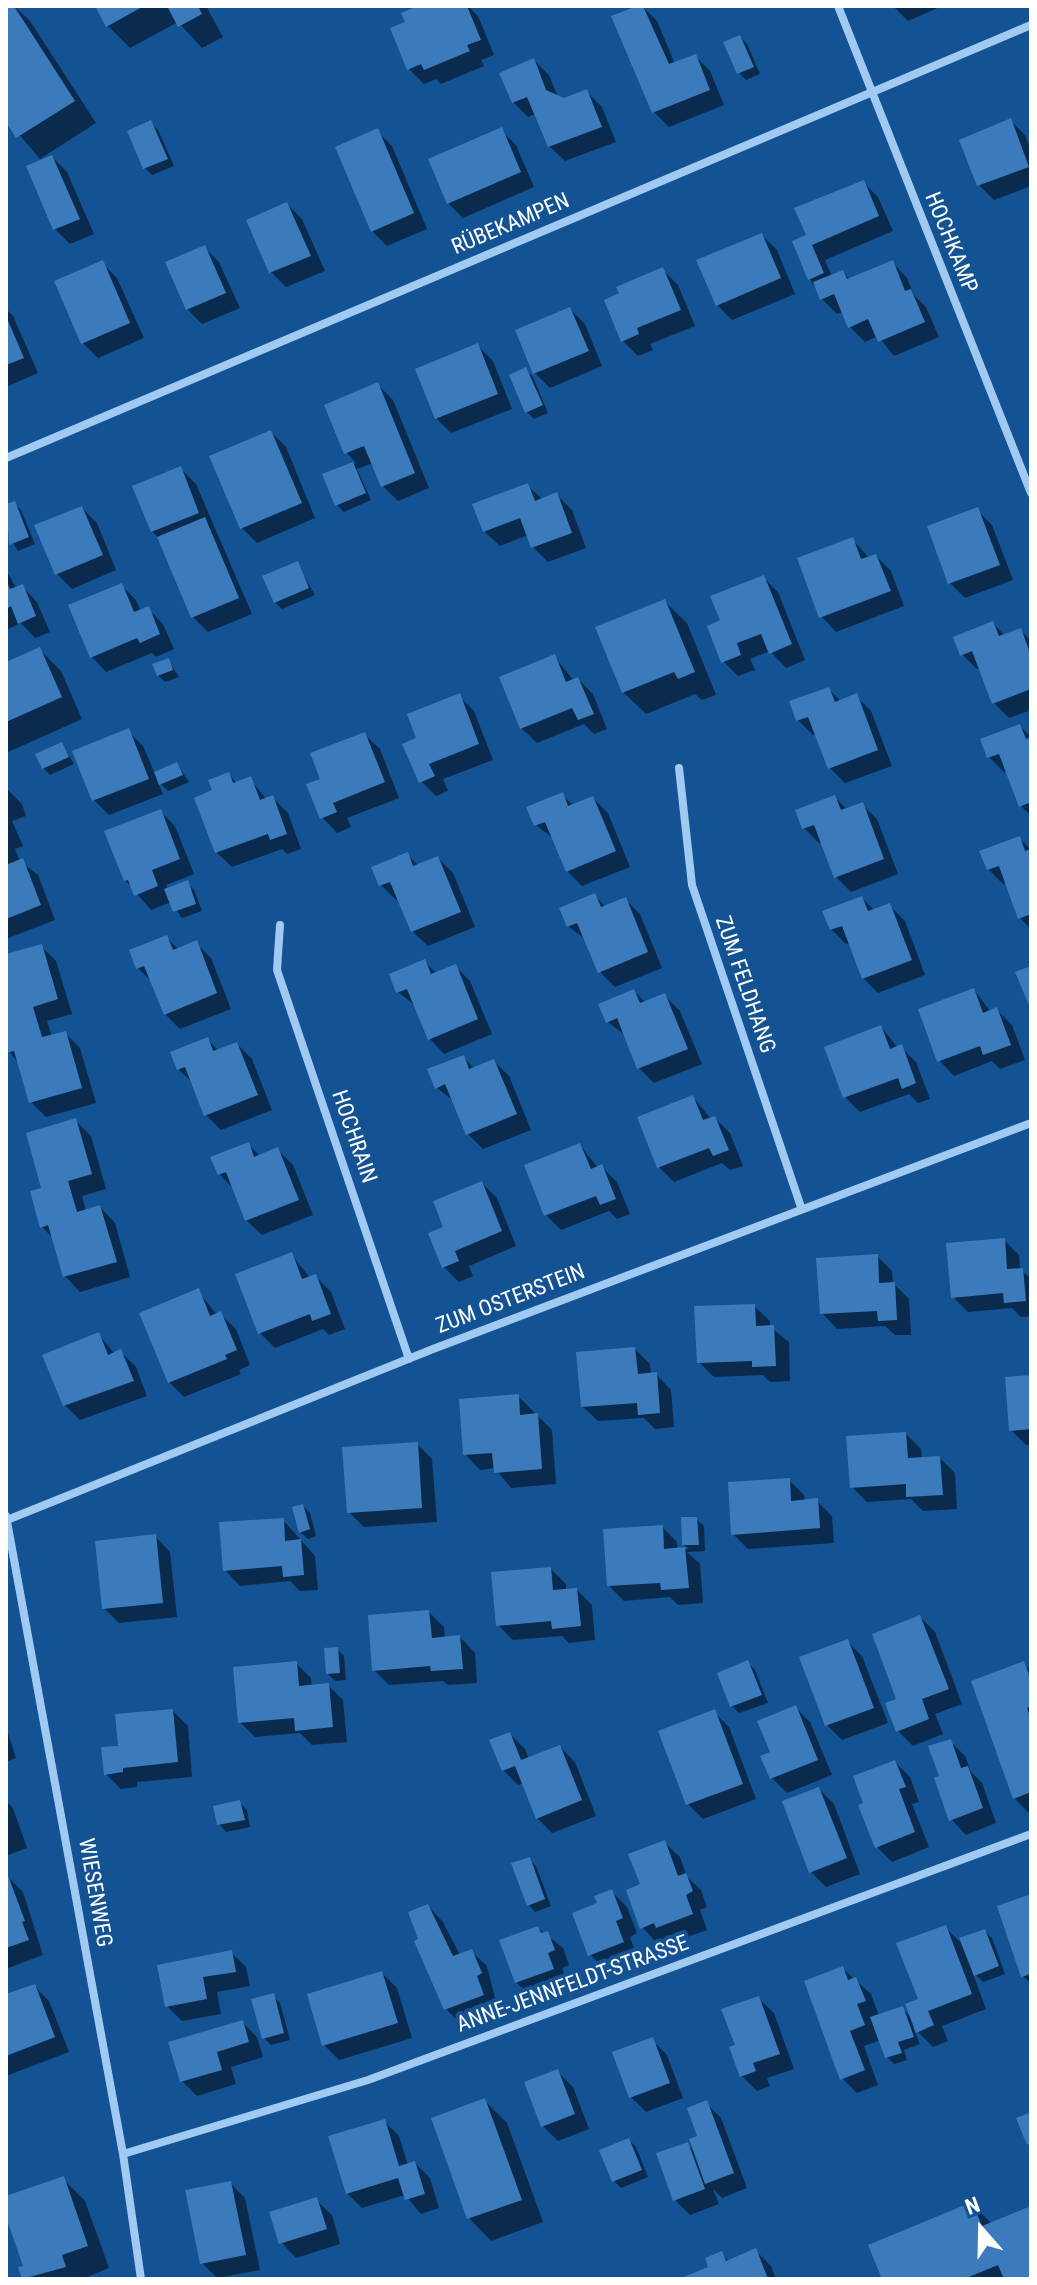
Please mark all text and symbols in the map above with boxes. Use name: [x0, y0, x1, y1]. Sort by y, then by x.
street label: RÜBEKAMPEN: [448, 188, 574, 262]
street label: HOCHKAMP: [918, 189, 982, 297]
street label: ZUM FELDHANG: [708, 913, 780, 1057]
street label: HOCHRAIN: [325, 1087, 381, 1187]
street label: ZUM OSTERSTEIN: [433, 1260, 589, 1340]
street label: WIESENWEG: [71, 1837, 117, 1949]
street label: ANNE-JENNFELDT-STRASSE: [453, 1931, 693, 2039]
north arrow: [941, 2189, 1021, 2269]
text: N: [962, 2192, 983, 2220]

